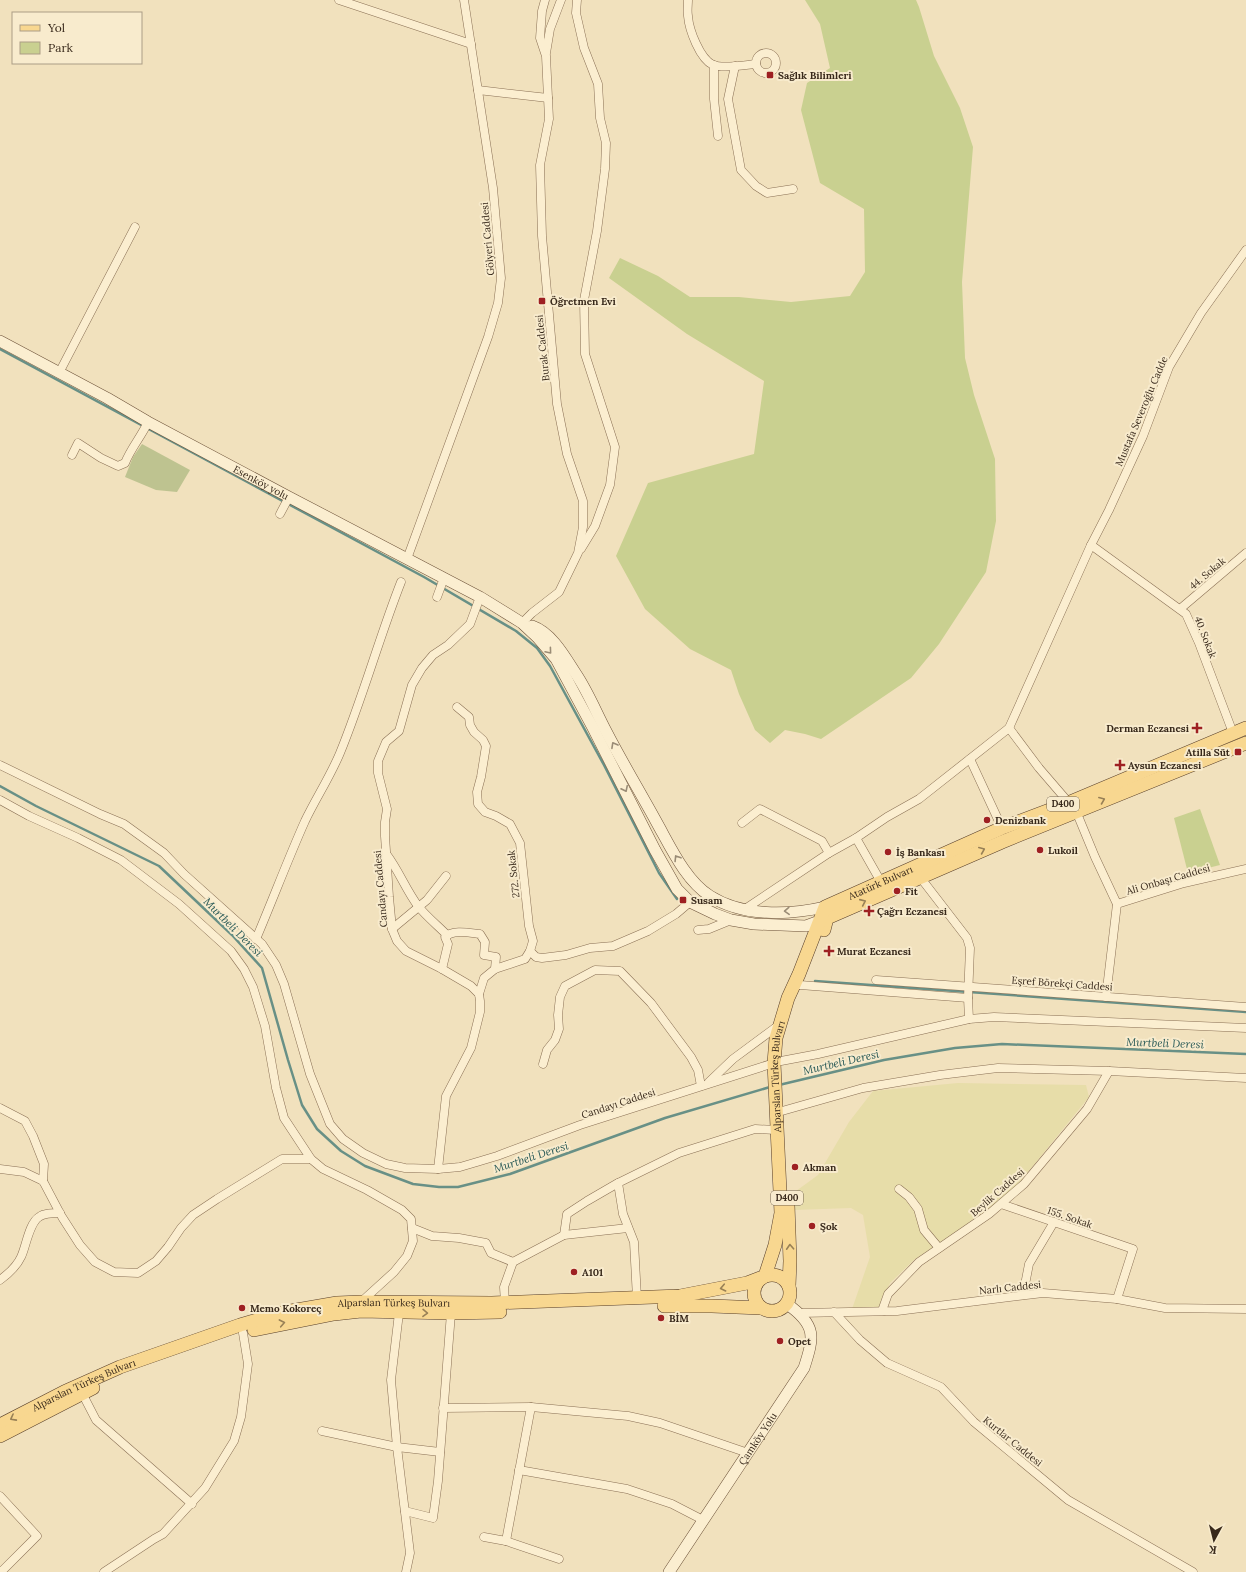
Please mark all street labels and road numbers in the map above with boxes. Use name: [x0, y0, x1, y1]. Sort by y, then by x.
street label: Gölyeri Caddesi: [478, 202, 497, 276]
street label: Burak Caddesi: [533, 314, 552, 382]
street label: Mustafa Severoğlu Cadde: [1112, 354, 1171, 468]
street label: Esenköy yolu: [231, 463, 291, 503]
street label: 44. Sokak: [1187, 554, 1229, 592]
street label: 40. Sokak: [1192, 614, 1220, 661]
road number: D400: [1047, 797, 1079, 811]
street label: 272. Sokak: [504, 849, 522, 898]
street label: Candayı Caddesi: [371, 850, 390, 928]
street label: Ali Onbaşı Caddesi: [1124, 861, 1212, 898]
street label: Atatürk Bulvarı: [845, 863, 915, 903]
street label: Eşref Börekçi Caddesi: [1011, 973, 1113, 994]
street label: Alparslan Türkeş Bulvarı: [768, 1019, 788, 1134]
street label: Candayı Caddesi: [580, 1085, 657, 1122]
street label: Beylik Caddesi: [968, 1165, 1027, 1219]
road number: D400: [771, 1191, 803, 1205]
street label: 155. Sokak: [1045, 1204, 1095, 1231]
street label: Narlı Caddesi: [978, 1278, 1042, 1297]
street label: Alparslan Türkeş Bulvarı: [336, 1296, 450, 1310]
street label: Alparslan Türkeş Bulvarı: [29, 1356, 137, 1415]
street label: Çamköy Yolu: [736, 1410, 780, 1468]
street label: Kurtlar Caddesi: [980, 1413, 1045, 1469]

